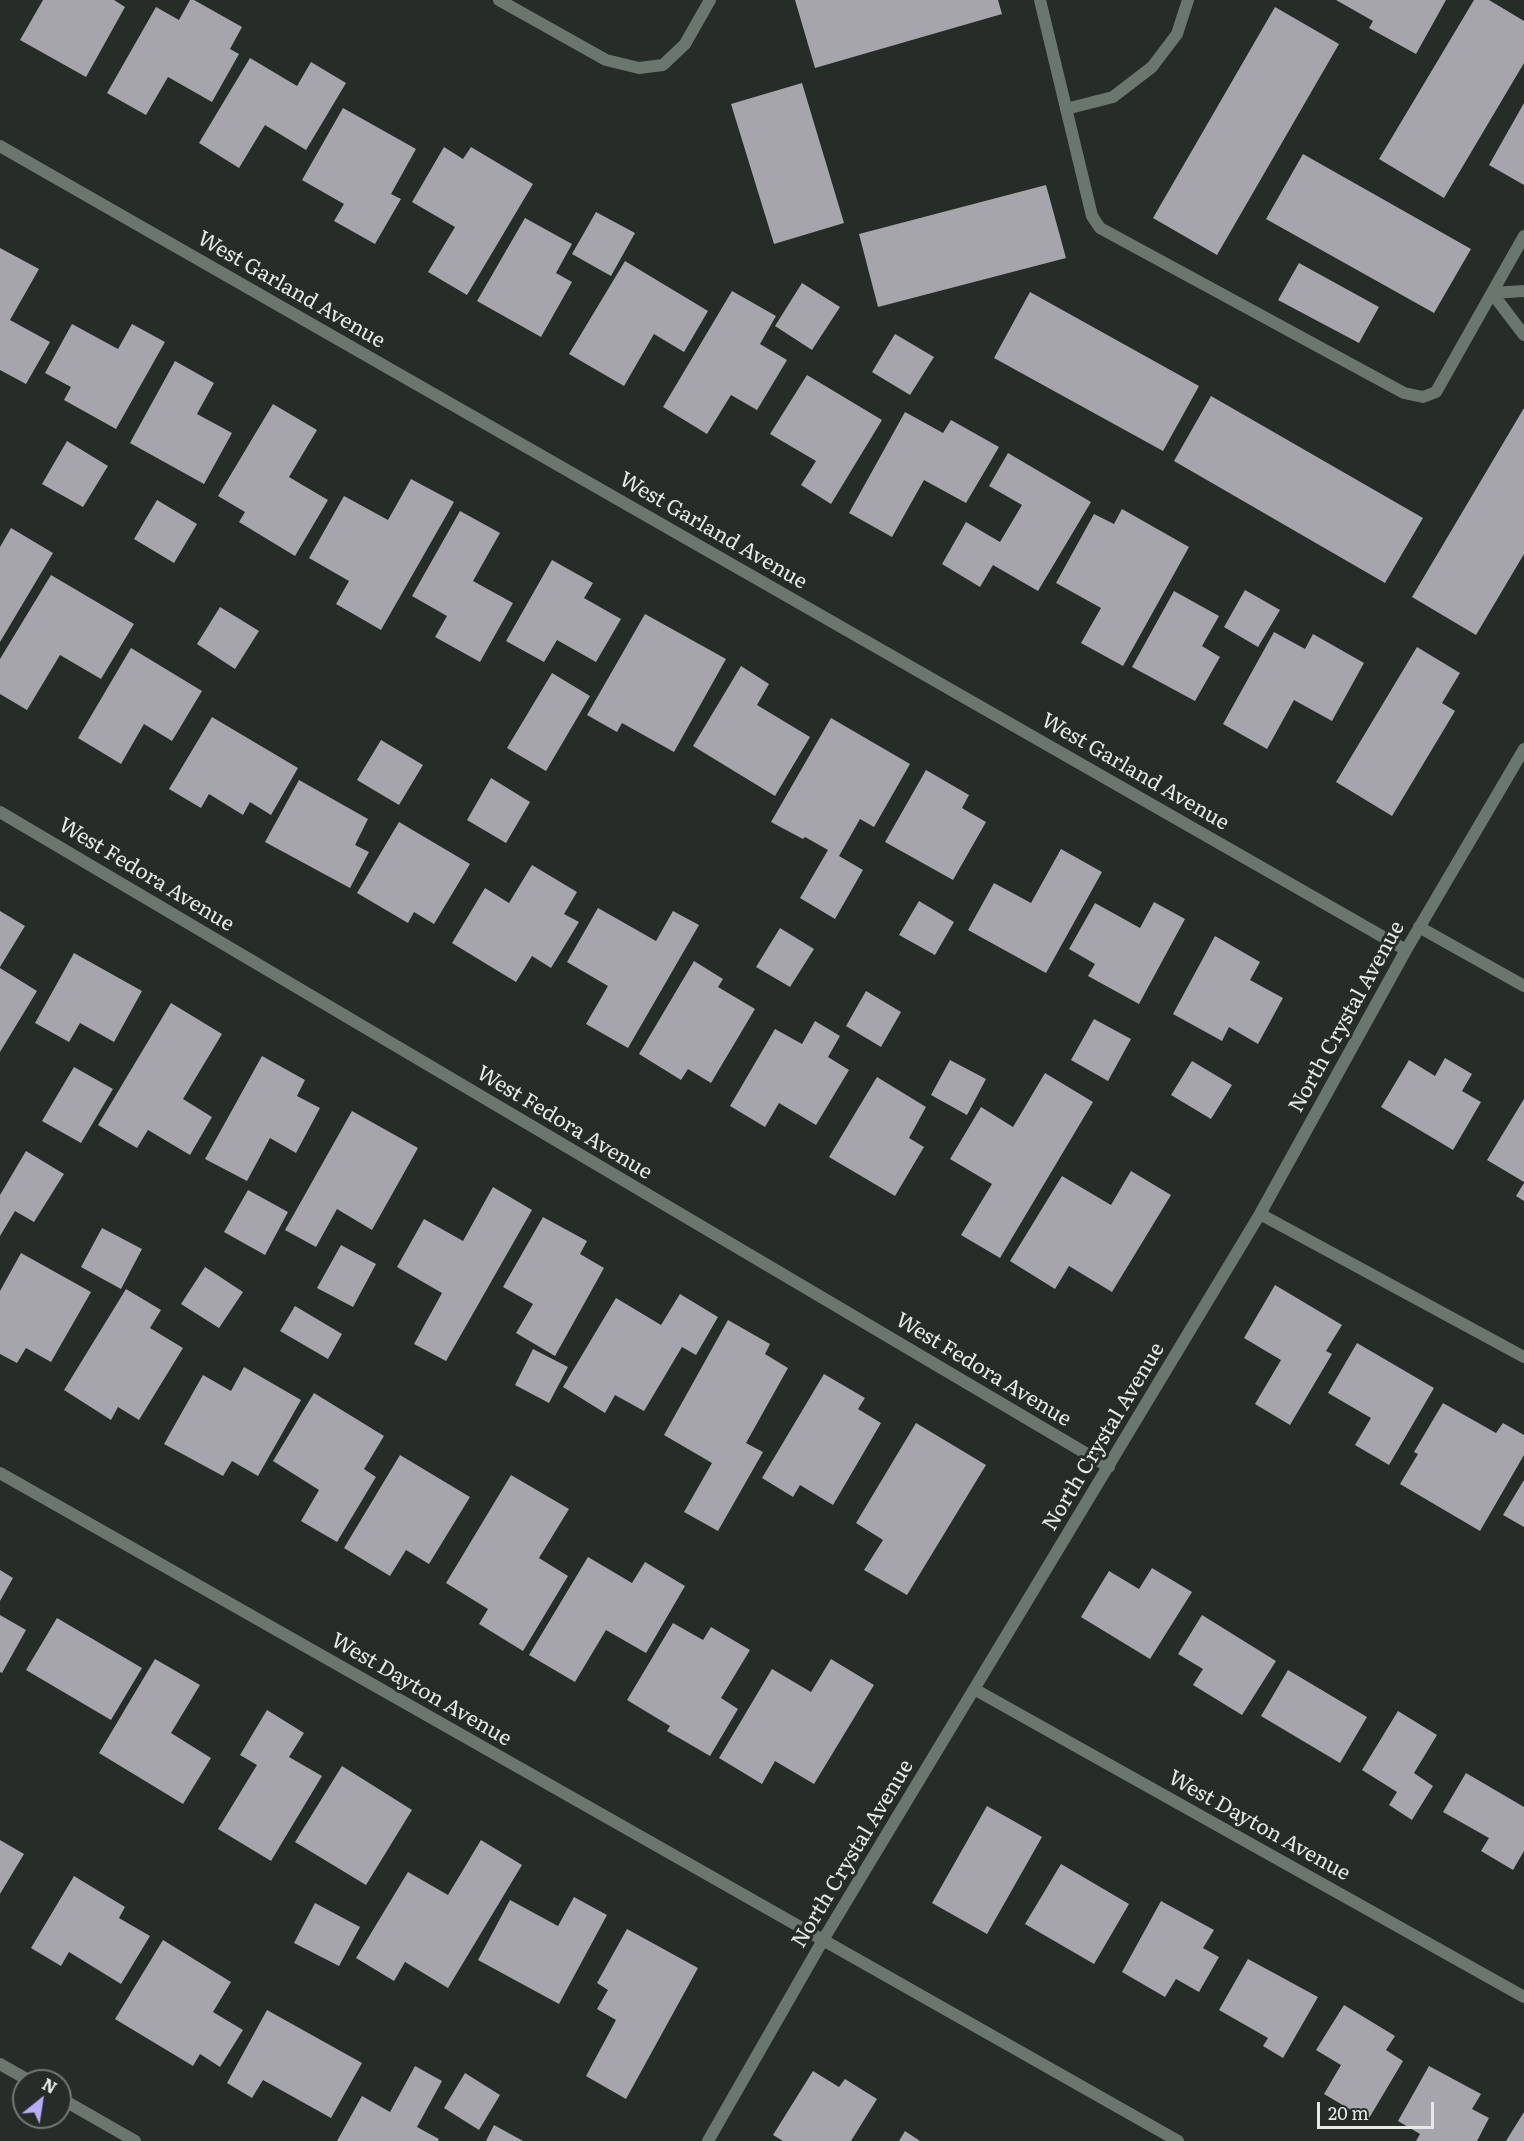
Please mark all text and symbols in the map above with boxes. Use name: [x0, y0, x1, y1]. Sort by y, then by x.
street label: West Garland Avenue: [193, 226, 389, 354]
street label: West Garland Avenue: [615, 467, 811, 595]
street label: West Garland Avenue: [1037, 708, 1233, 836]
street label: West Fedora Avenue: [54, 813, 238, 937]
street label: North Crystal Avenue: [1284, 917, 1410, 1117]
street label: West Fedora Avenue: [472, 1061, 656, 1185]
street label: West Fedora Avenue: [891, 1308, 1075, 1432]
street label: North Crystal Avenue: [1038, 1338, 1170, 1536]
street label: West Dayton Avenue: [326, 1628, 516, 1752]
street label: North Crystal Avenue: [787, 1755, 919, 1953]
street label: West Dayton Avenue: [1164, 1765, 1354, 1887]
north arrow: [12, 2069, 72, 2129]
text: N: [38, 2071, 62, 2099]
scale bar: [1320, 2090, 1437, 2128]
text: 20 m: [1328, 2099, 1369, 2126]

